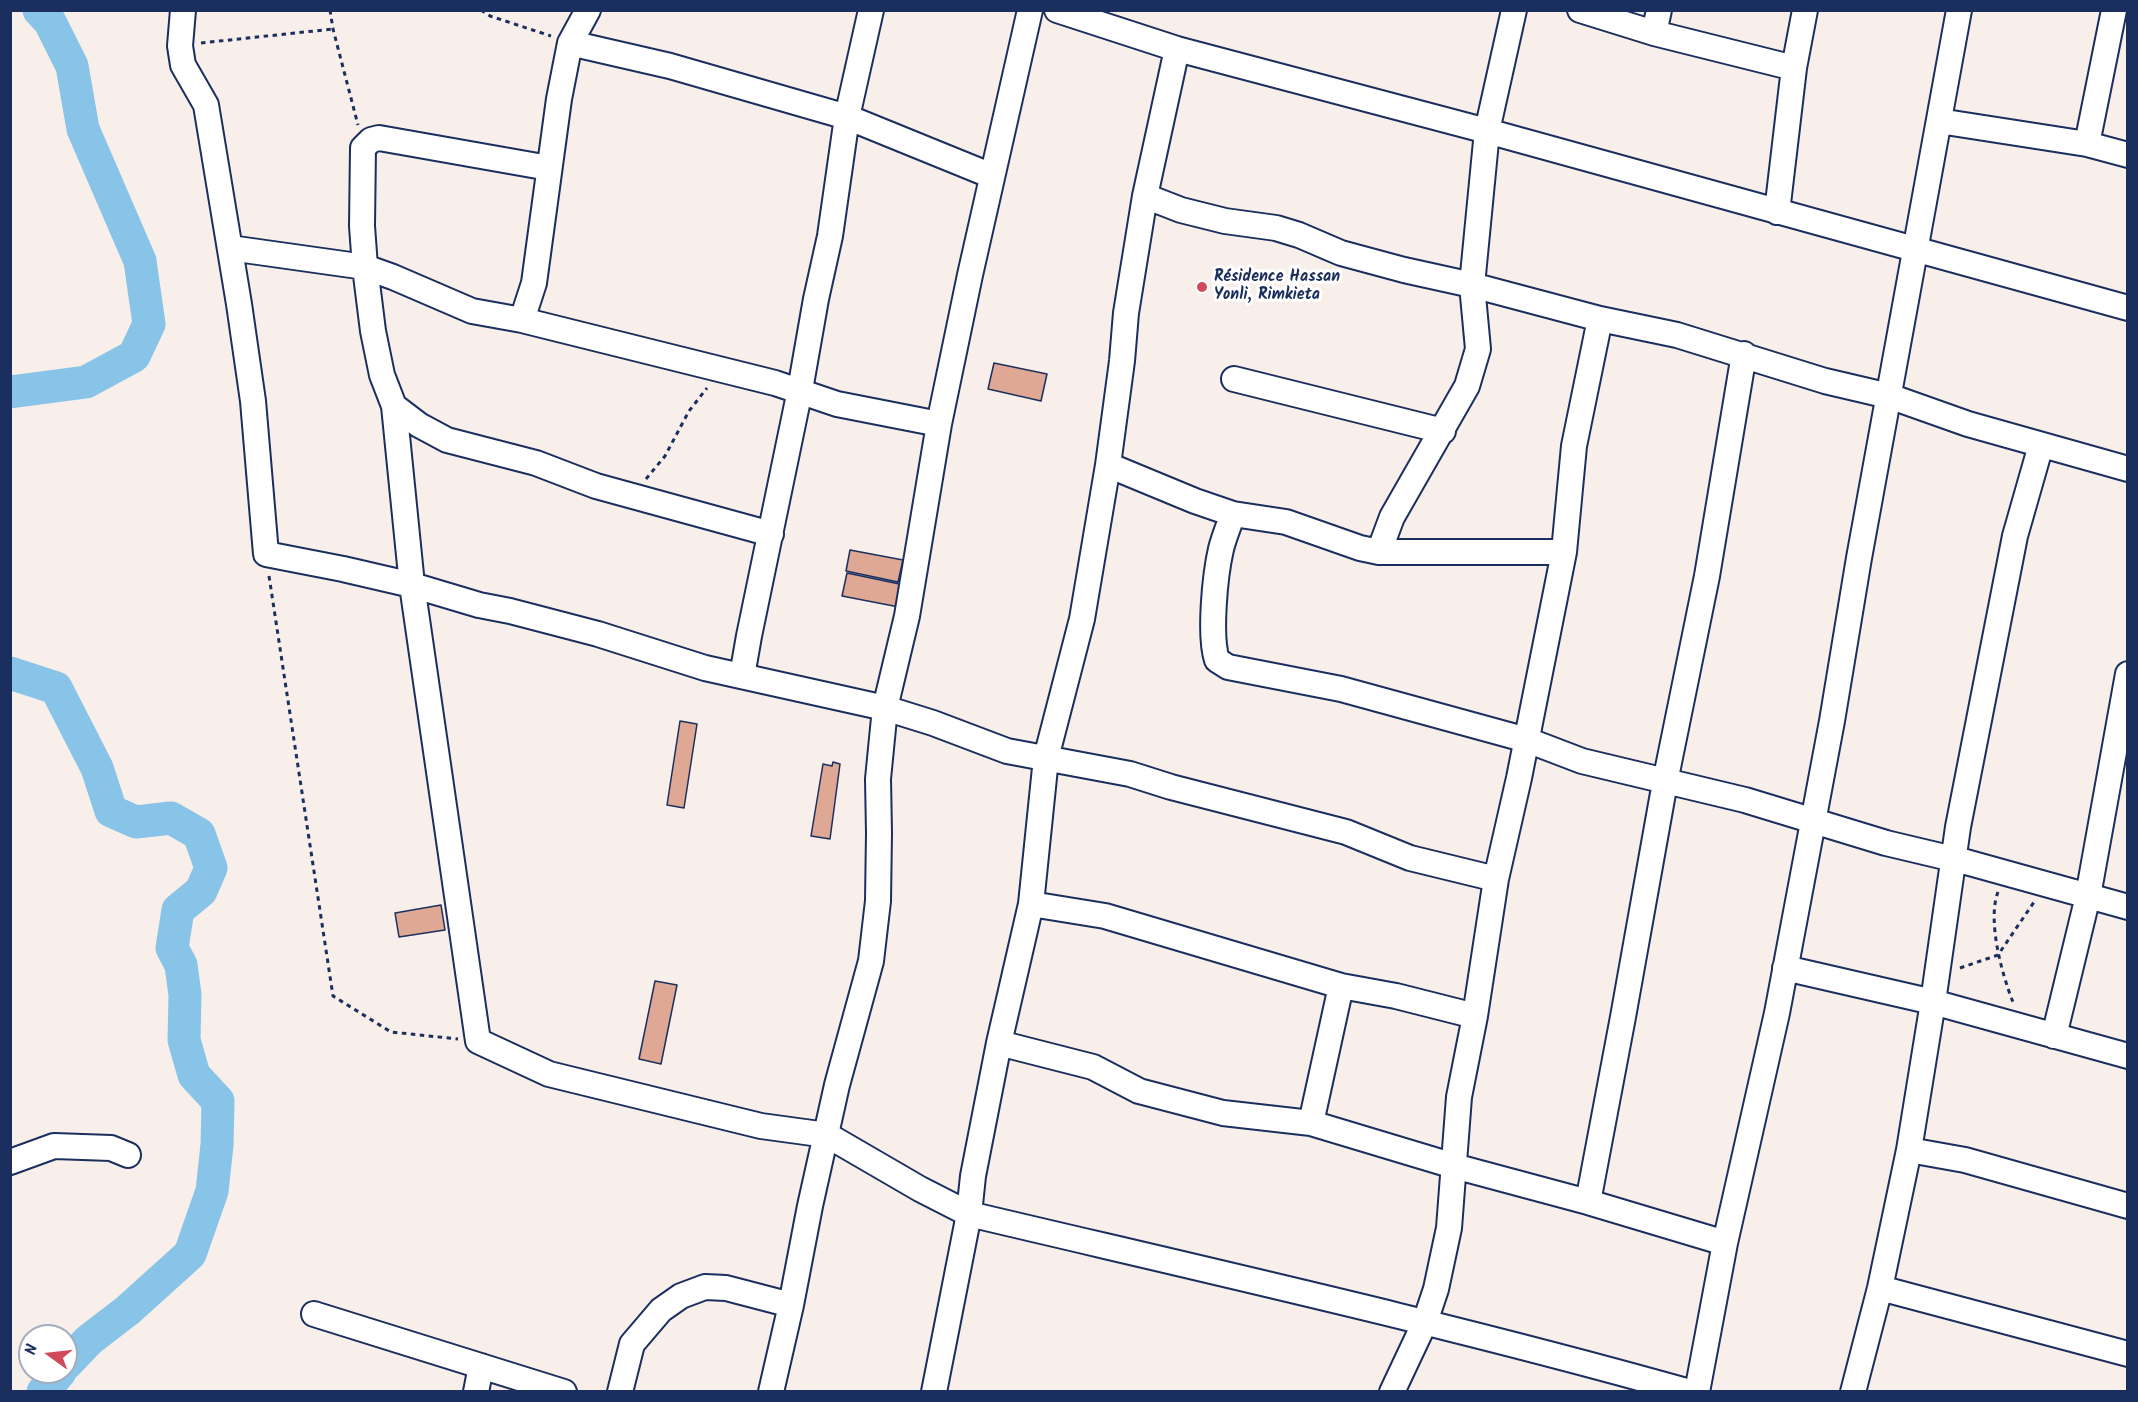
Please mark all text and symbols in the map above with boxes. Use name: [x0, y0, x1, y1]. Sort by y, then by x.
place label: Résidence Hassan Yonli, Rimkieta: [1214, 268, 1340, 306]
marker: Résidence Hassan Yonli, Rimkieta: [1195, 280, 1209, 294]
north arrow: [18, 1324, 78, 1384]
text: N: [19, 1342, 45, 1358]

